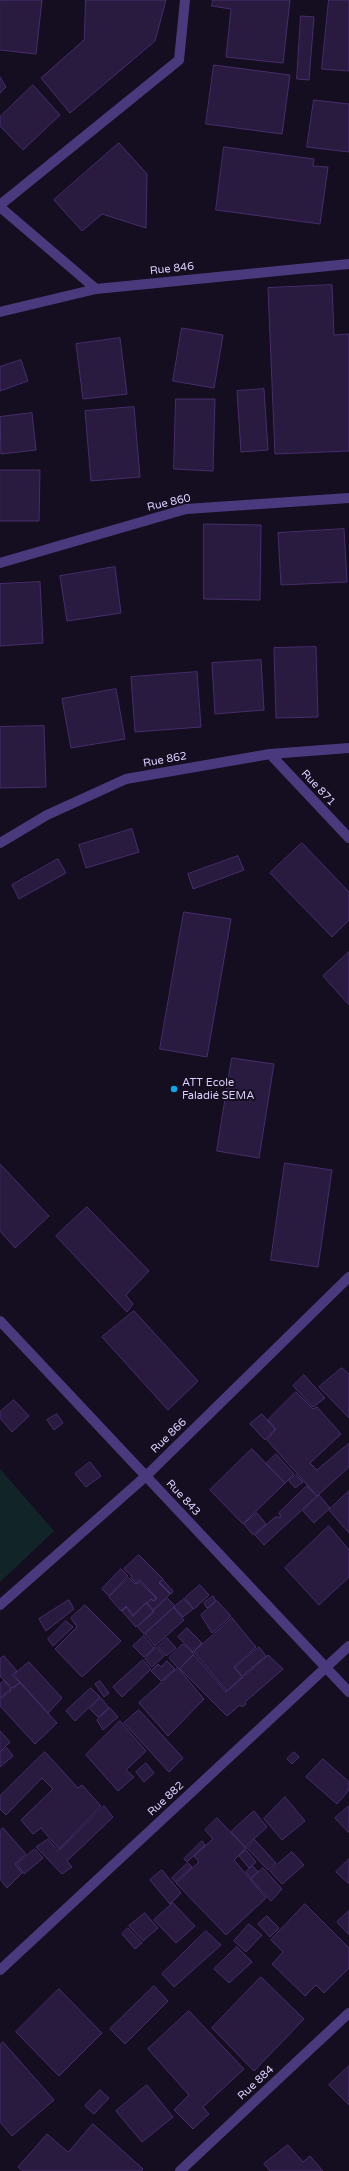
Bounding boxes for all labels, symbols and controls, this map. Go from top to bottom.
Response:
street label: Rue 846 [149,260,195,278]
street label: Rue 860 [146,492,192,514]
street label: Rue 862 [142,750,188,770]
street label: Rue 871 [298,767,338,809]
place label: ATT Ecole Faladié SEMA [182,1076,254,1102]
marker: ATT Ecole Faladié SEMA [169,1084,179,1094]
street label: Rue 866 [148,1416,190,1456]
street label: Rue 843 [163,1477,203,1519]
street label: Rue 882 [145,1779,187,1819]
street label: Rue 884 [235,2063,277,2103]

